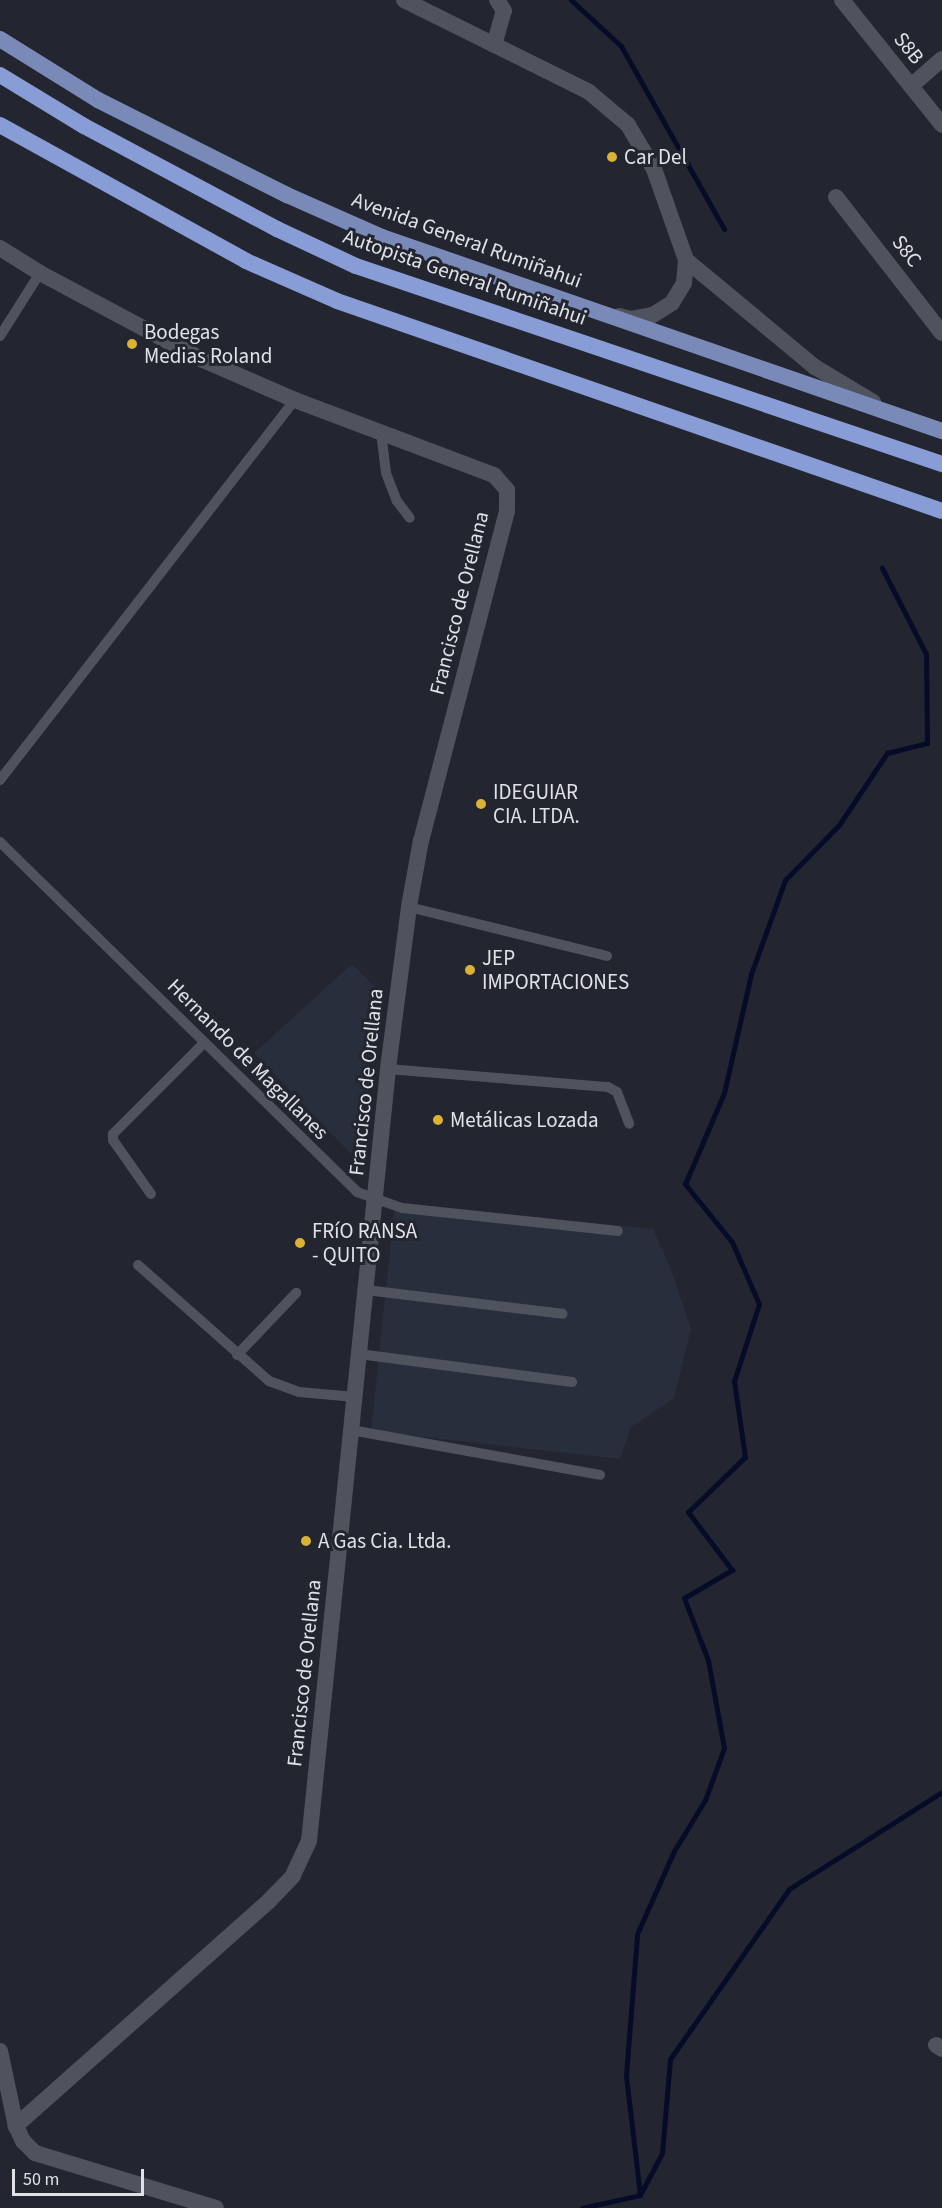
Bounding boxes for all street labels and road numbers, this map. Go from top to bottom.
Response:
street label: S8B [889,27,929,69]
street label: Avenida General Rumiñahui [349,187,585,293]
street label: Autopista General Rumiñahui [340,223,590,331]
street label: S8C [887,230,927,272]
street label: Francisco de Orellana [424,509,494,697]
street label: Hernando de Magallanes [162,973,334,1145]
street label: Francisco de Orellana [344,987,388,1177]
street label: Francisco de Orellana [282,1578,326,1768]

